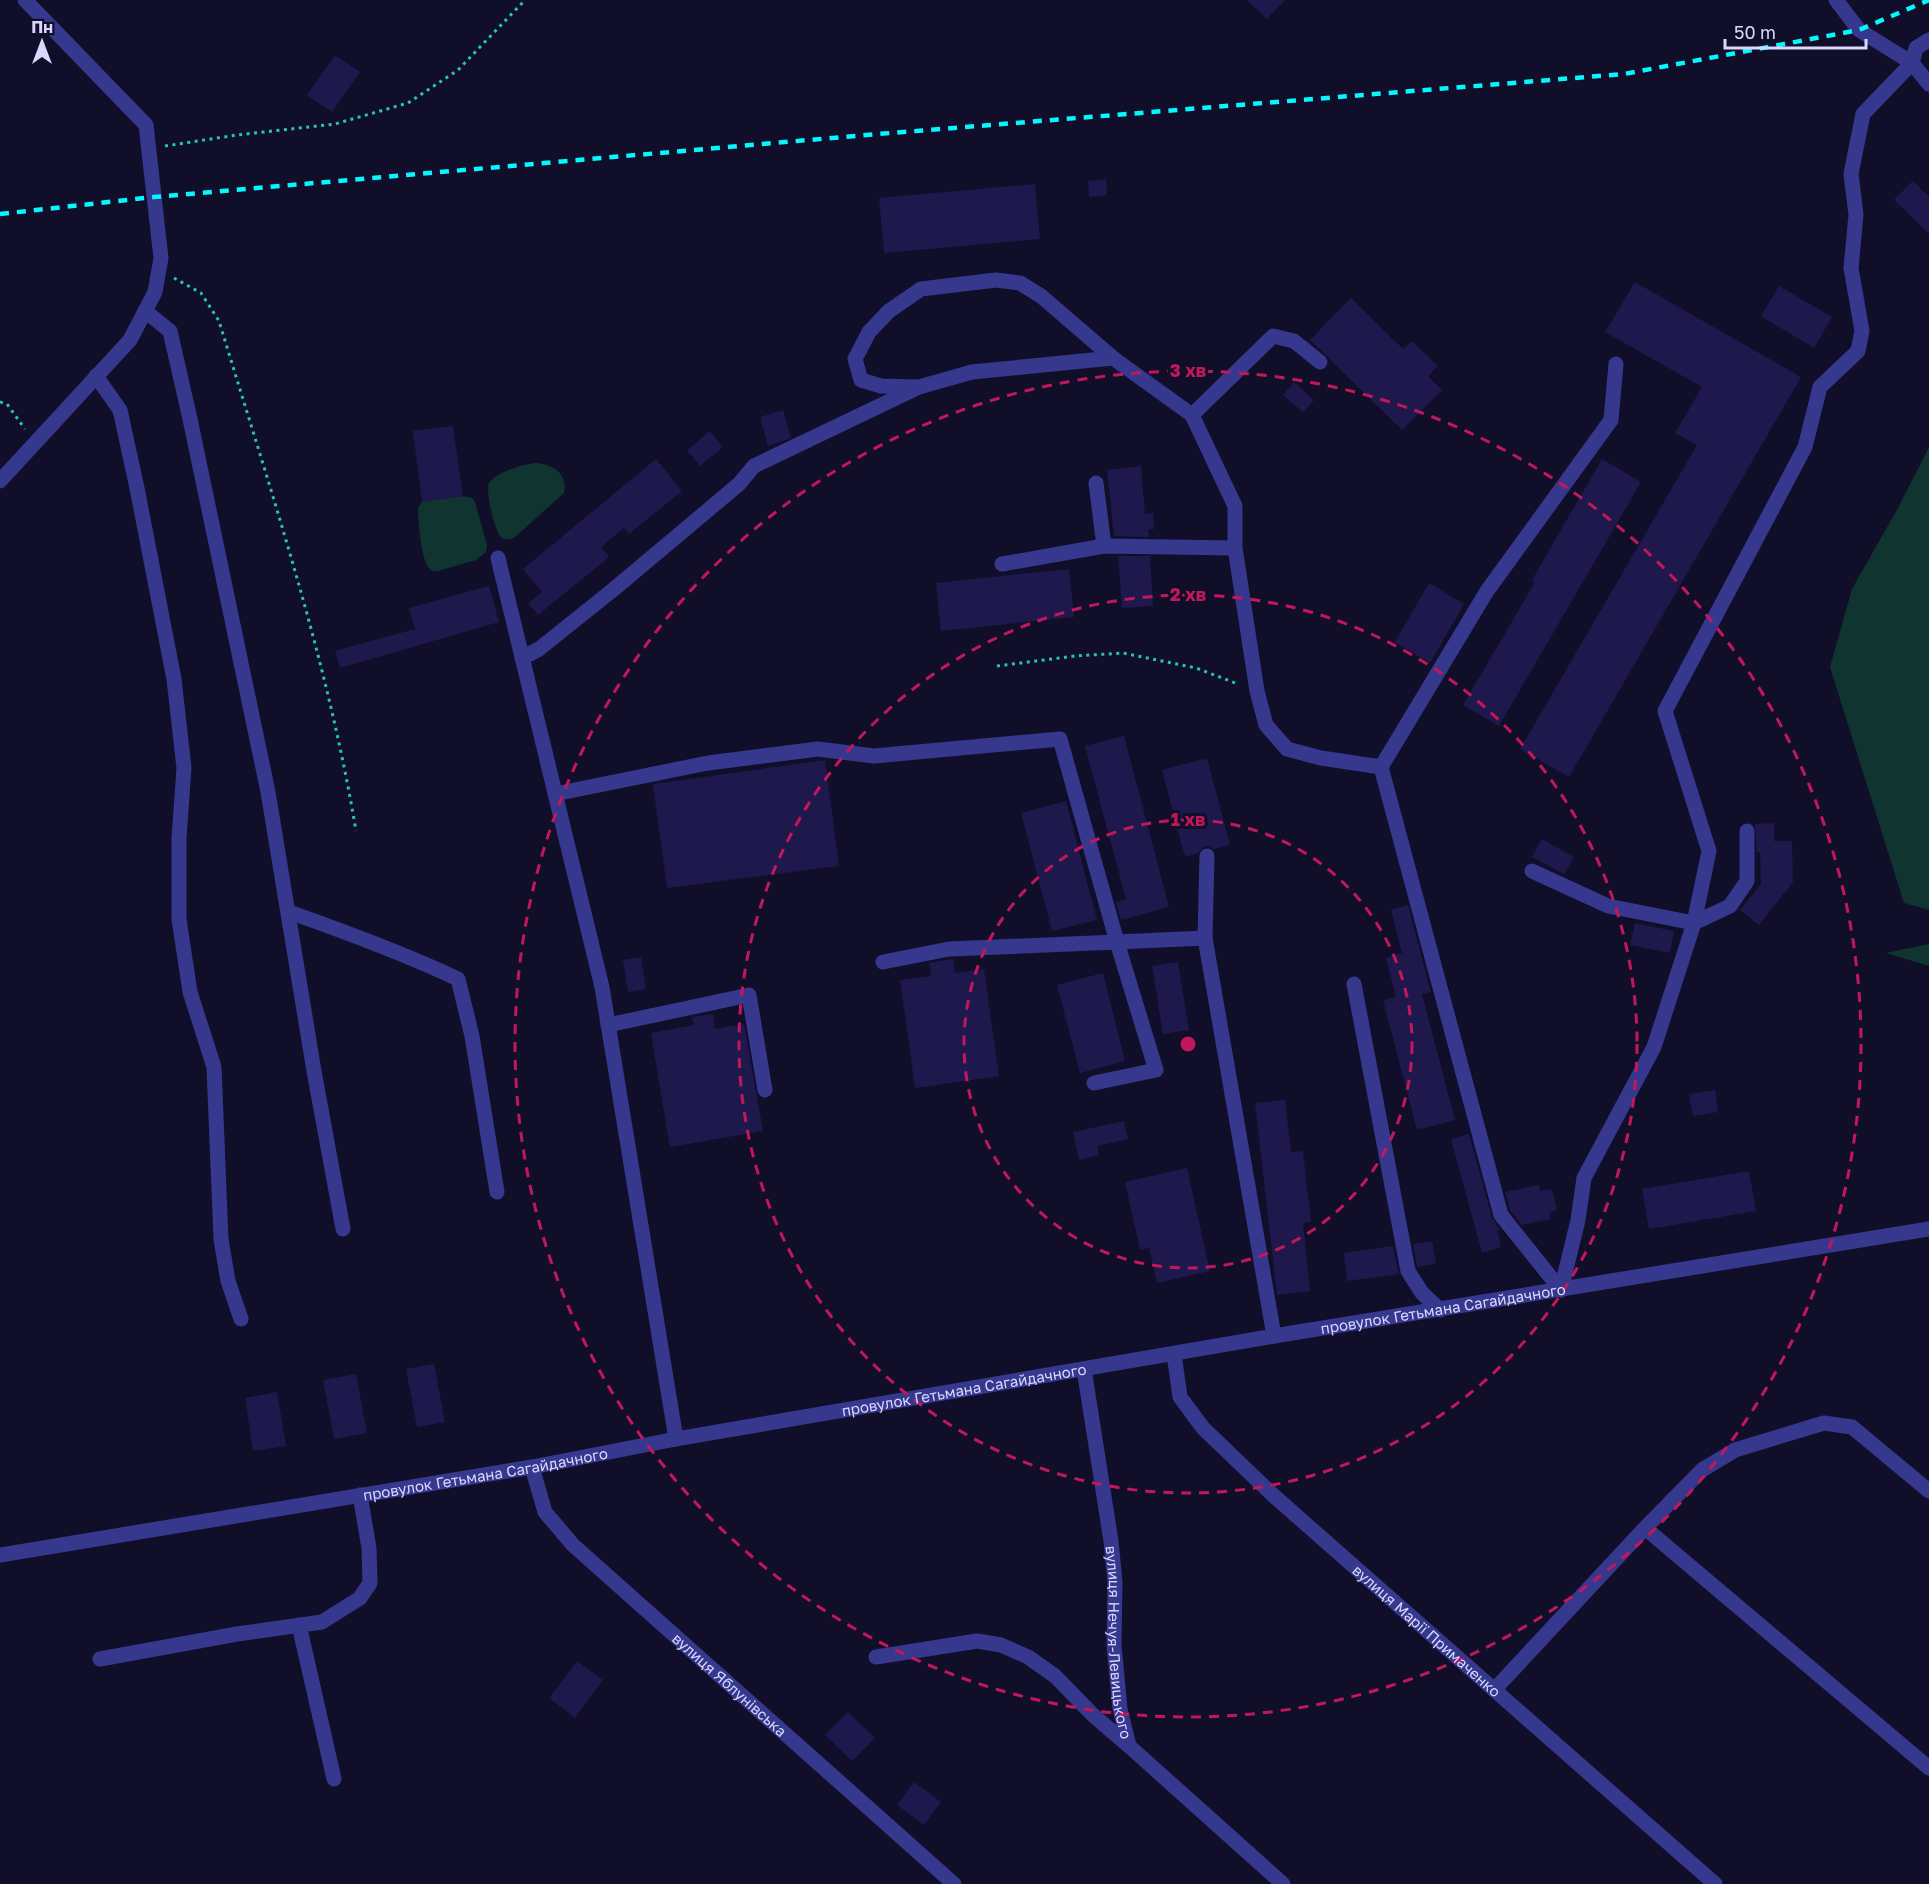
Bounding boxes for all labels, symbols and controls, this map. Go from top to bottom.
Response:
north arrow [12,12,72,72]
scale bar [1725,12,1866,50]
text: Пн [31,17,53,37]
text: 50 m [1734,21,1776,43]
text: 3 хв [1170,359,1206,381]
text: 2 хв [1170,583,1206,605]
text: 1 хв [1171,808,1205,830]
centre of rings [1178,1034,1198,1054]
street label: провулок Гетьмана Сагайдачного [1319,1280,1567,1337]
street label: провулок Гетьмана Сагайдачного [840,1360,1088,1419]
street label: провулок Гетьмана Сагайдачного [362,1444,609,1504]
street label: вулиця Нечуя-Левицького [1103,1545,1136,1741]
street label: вулиця Марії Примаченко [1349,1561,1505,1700]
street label: вулиця Яблунівська [669,1629,791,1740]

